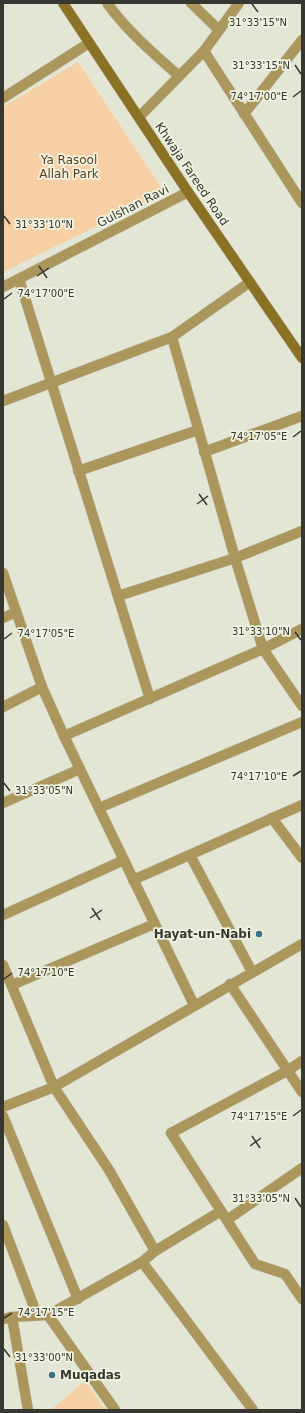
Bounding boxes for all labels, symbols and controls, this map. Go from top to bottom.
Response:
text: 31°33'15"N [229,17,287,28]
text: 31°33'15"N [232,60,290,71]
text: 74°17'00"E [231,91,287,102]
street label: Khwaja Fareed Road [152,120,232,228]
park label: Ya Rasool Allah Park [39,153,99,181]
street label: Gulshan Ravi [95,182,171,230]
text: 31°33'10"N [15,219,73,230]
text: 74°17'00"E [18,288,74,299]
text: 74°17'05"E [231,431,287,442]
text: 31°33'10"N [232,626,290,637]
text: 74°17'05"E [18,628,74,639]
text: 74°17'10"E [231,771,287,782]
text: 31°33'05"N [15,785,73,796]
place label: Hayat-un-Nabi [154,927,251,941]
marker: Hayat-un-Nabi [254,929,264,939]
text: 74°17'10"E [18,967,74,978]
text: 74°17'15"E [231,1111,287,1122]
text: 31°33'05"N [232,1193,290,1204]
text: 74°17'15"E [18,1307,74,1318]
text: 31°33'00"N [15,1352,73,1363]
place label: Muqadas [60,1368,121,1382]
marker: Muqadas [47,1370,57,1380]

